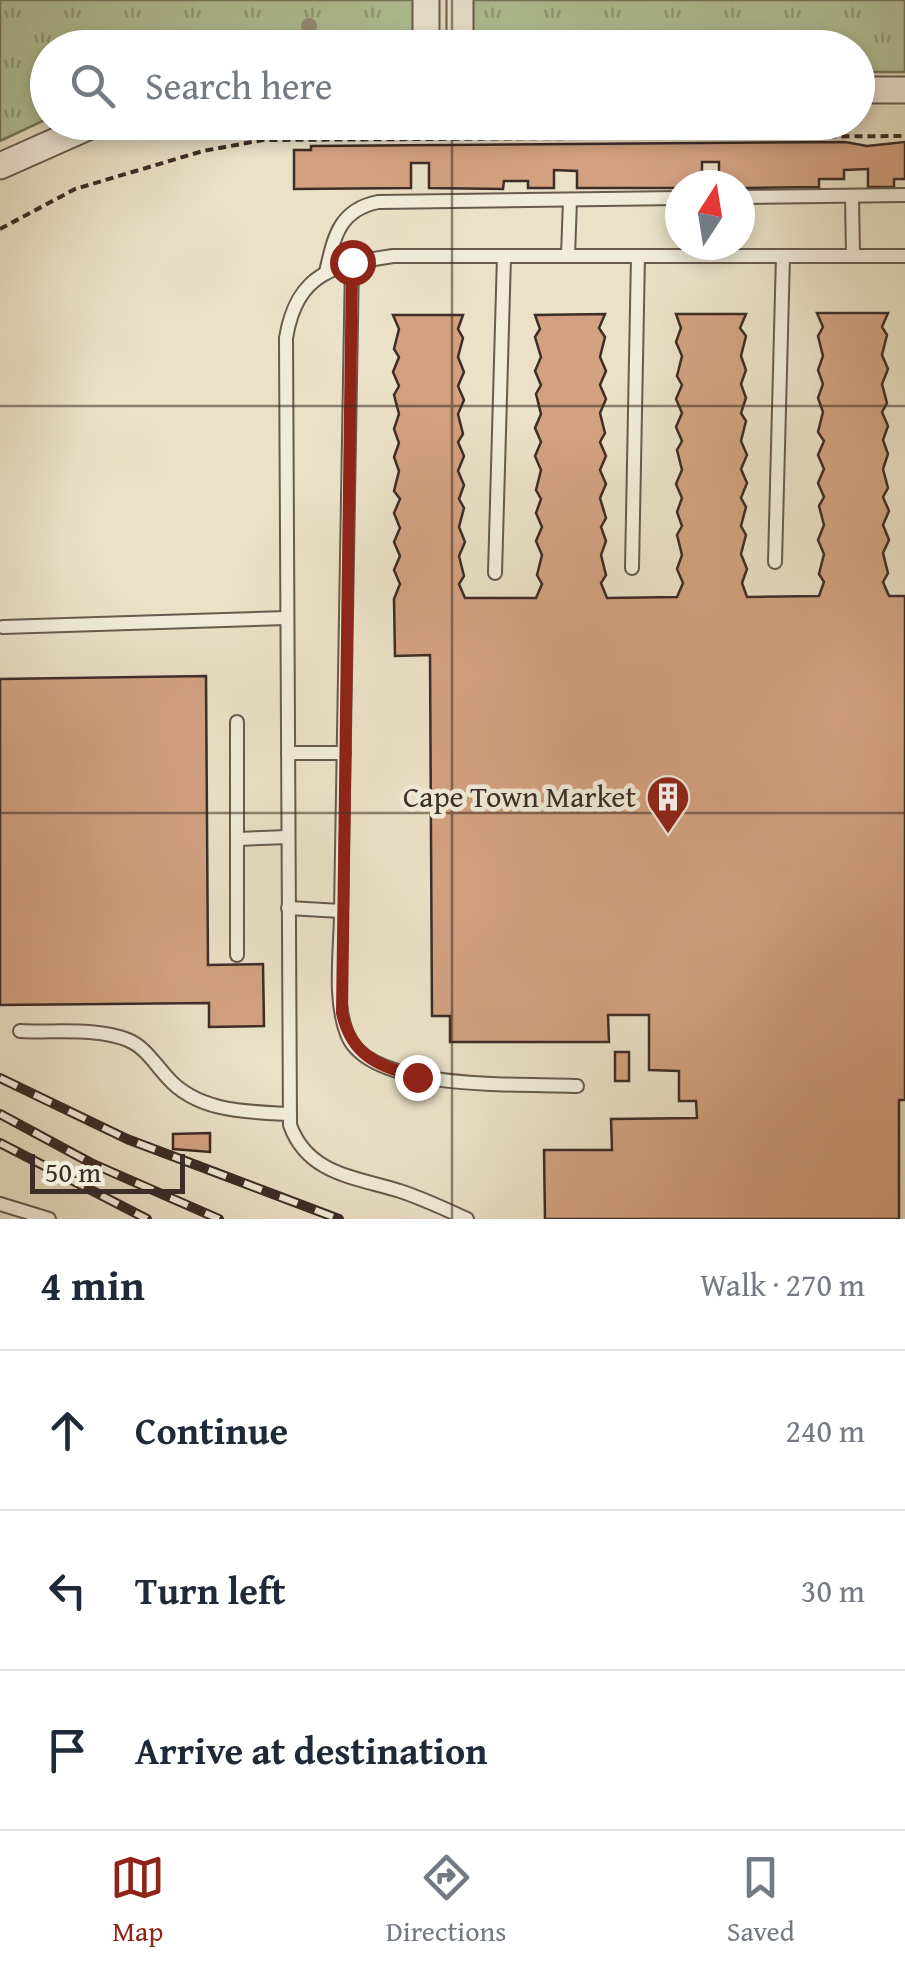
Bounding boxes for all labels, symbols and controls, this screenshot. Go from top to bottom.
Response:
search box [30,30,875,140]
text: Search here [145,57,333,113]
icon: search [65,58,120,113]
north arrow [665,170,755,260]
route start [330,240,376,286]
place label: Cape Town Market [403,774,636,818]
building icon: Cape Town Market [645,774,691,835]
route end [395,1055,441,1101]
scale bar [30,1149,185,1194]
text: 50 m [45,1151,101,1192]
text: 4 min [40,1254,145,1315]
text: Walk · 270 m [700,1261,865,1308]
text: Continue [135,1402,288,1458]
icon: ahead [40,1403,95,1458]
text: 240 m [786,1407,865,1454]
text: Turn left [135,1562,286,1618]
icon: left [40,1563,95,1618]
text: 30 m [801,1567,865,1614]
text: Arrive at destination [135,1722,488,1778]
icon: arrive [40,1723,95,1778]
tab: Map [110,1850,165,1951]
tab: Directions [386,1850,506,1951]
tab: Saved [727,1850,795,1951]

